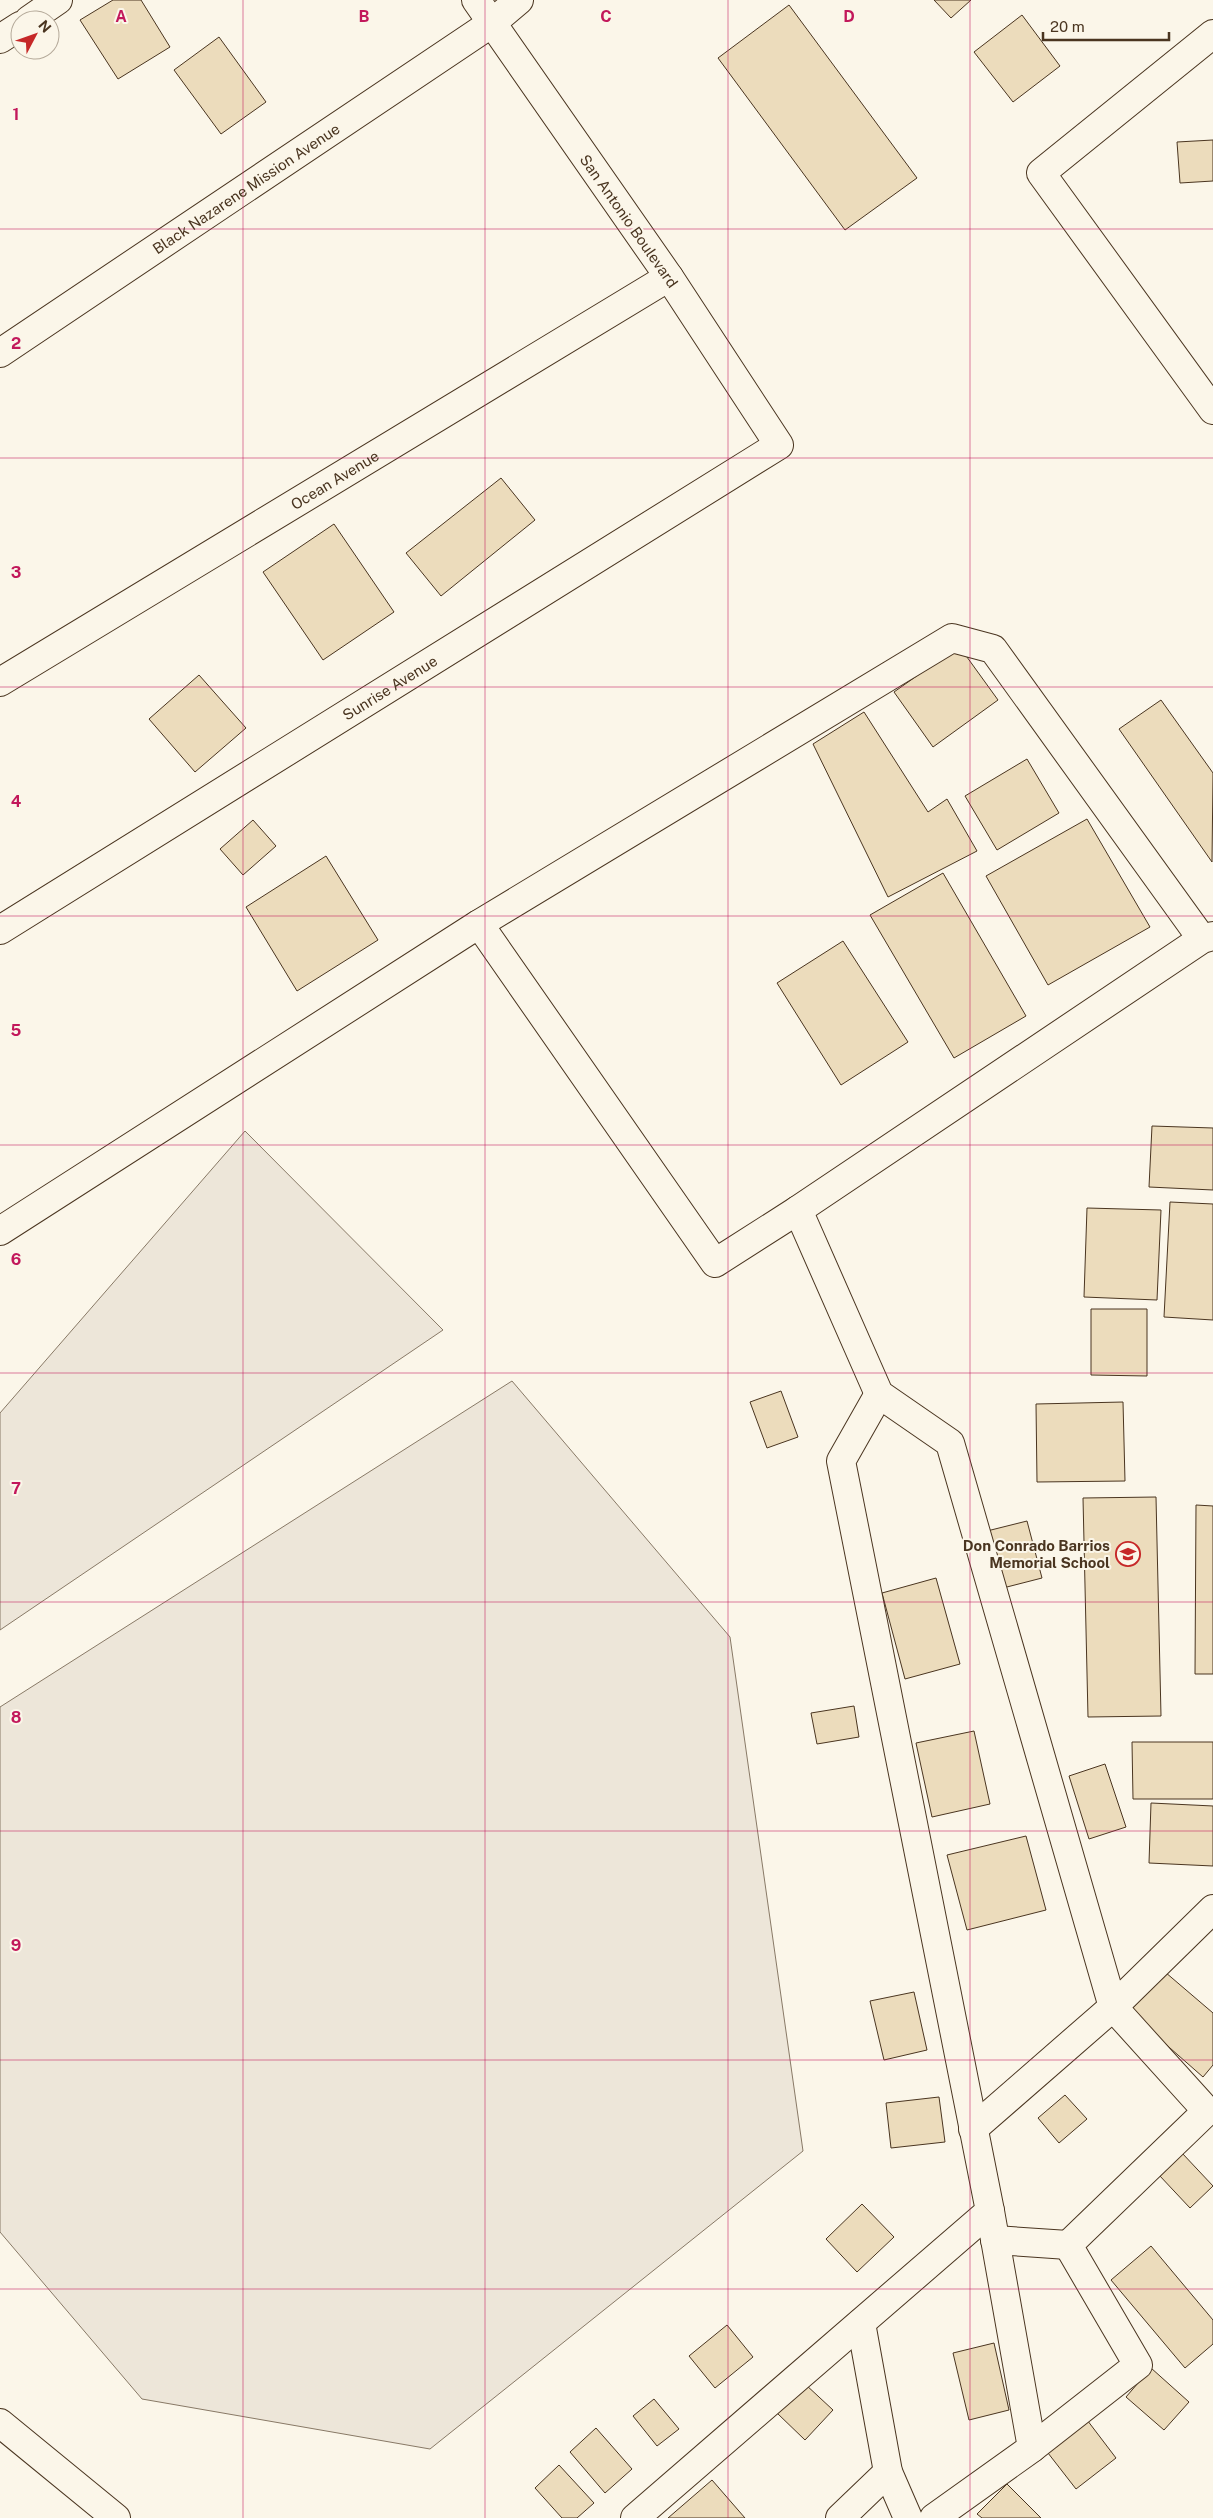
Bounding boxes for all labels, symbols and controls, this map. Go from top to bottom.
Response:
text: A [115,7,127,26]
text: B [359,7,370,26]
text: C [600,7,612,26]
text: D [843,7,855,26]
north arrow [10,10,60,60]
scale bar [1043,10,1169,42]
text: N [35,17,54,36]
text: 20 m [1050,18,1085,35]
text: 1 [13,105,19,124]
street label: Black Nazarene Mission Avenue [149,119,342,257]
street label: San Antonio Boulevard [577,151,681,291]
text: 2 [11,334,21,353]
street label: Ocean Avenue [287,446,381,513]
text: 3 [11,563,21,582]
street label: Sunrise Avenue [339,652,440,723]
text: 4 [11,792,22,811]
text: 5 [11,1021,22,1040]
text: 6 [11,1250,21,1269]
text: 7 [11,1479,21,1498]
place label: Don Conrado Barrios Memorial School [963,1537,1110,1571]
school or university icon: Don Conrado Barrios Memorial School [1115,1541,1141,1567]
text: 8 [11,1708,22,1727]
text: 9 [11,1936,21,1955]

